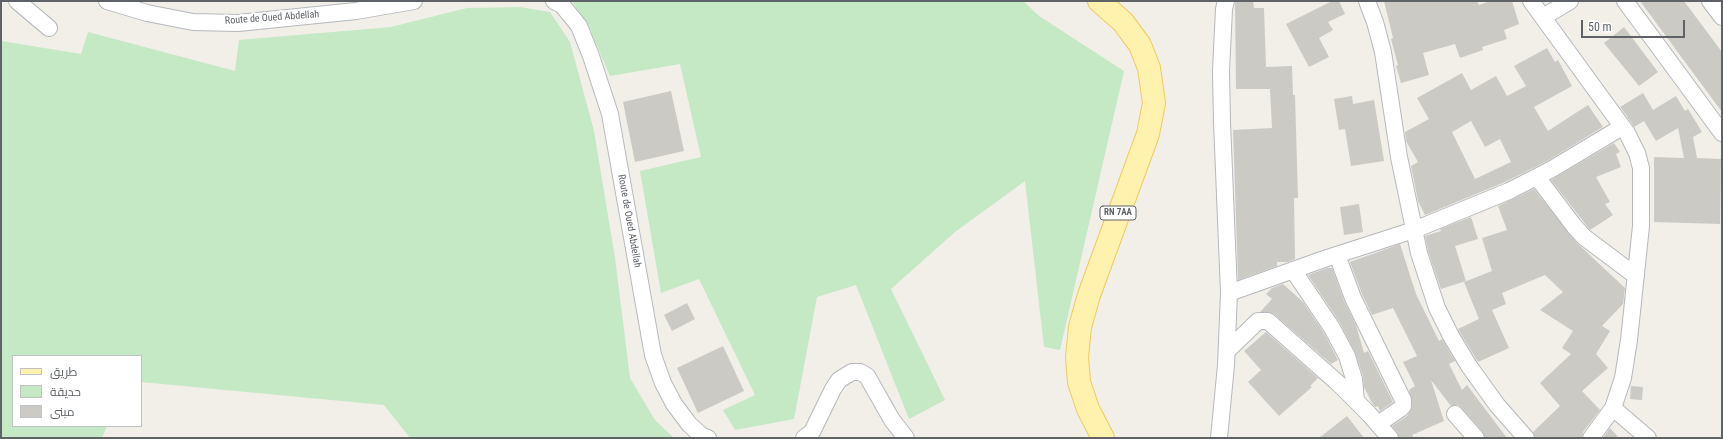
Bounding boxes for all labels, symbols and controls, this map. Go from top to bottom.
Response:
street label: Route de Oued Abdellah [225,9,319,27]
scale bar [1583,12,1687,38]
text: 50 m [1588,20,1612,34]
street label: Route de Oued Abdellah [615,173,643,269]
road number: RN 7AA [1100,206,1136,220]
legend [12,355,142,427]
text: طريق [50,365,77,379]
text: حديقة [50,385,81,399]
text: مبنى [50,405,75,419]

